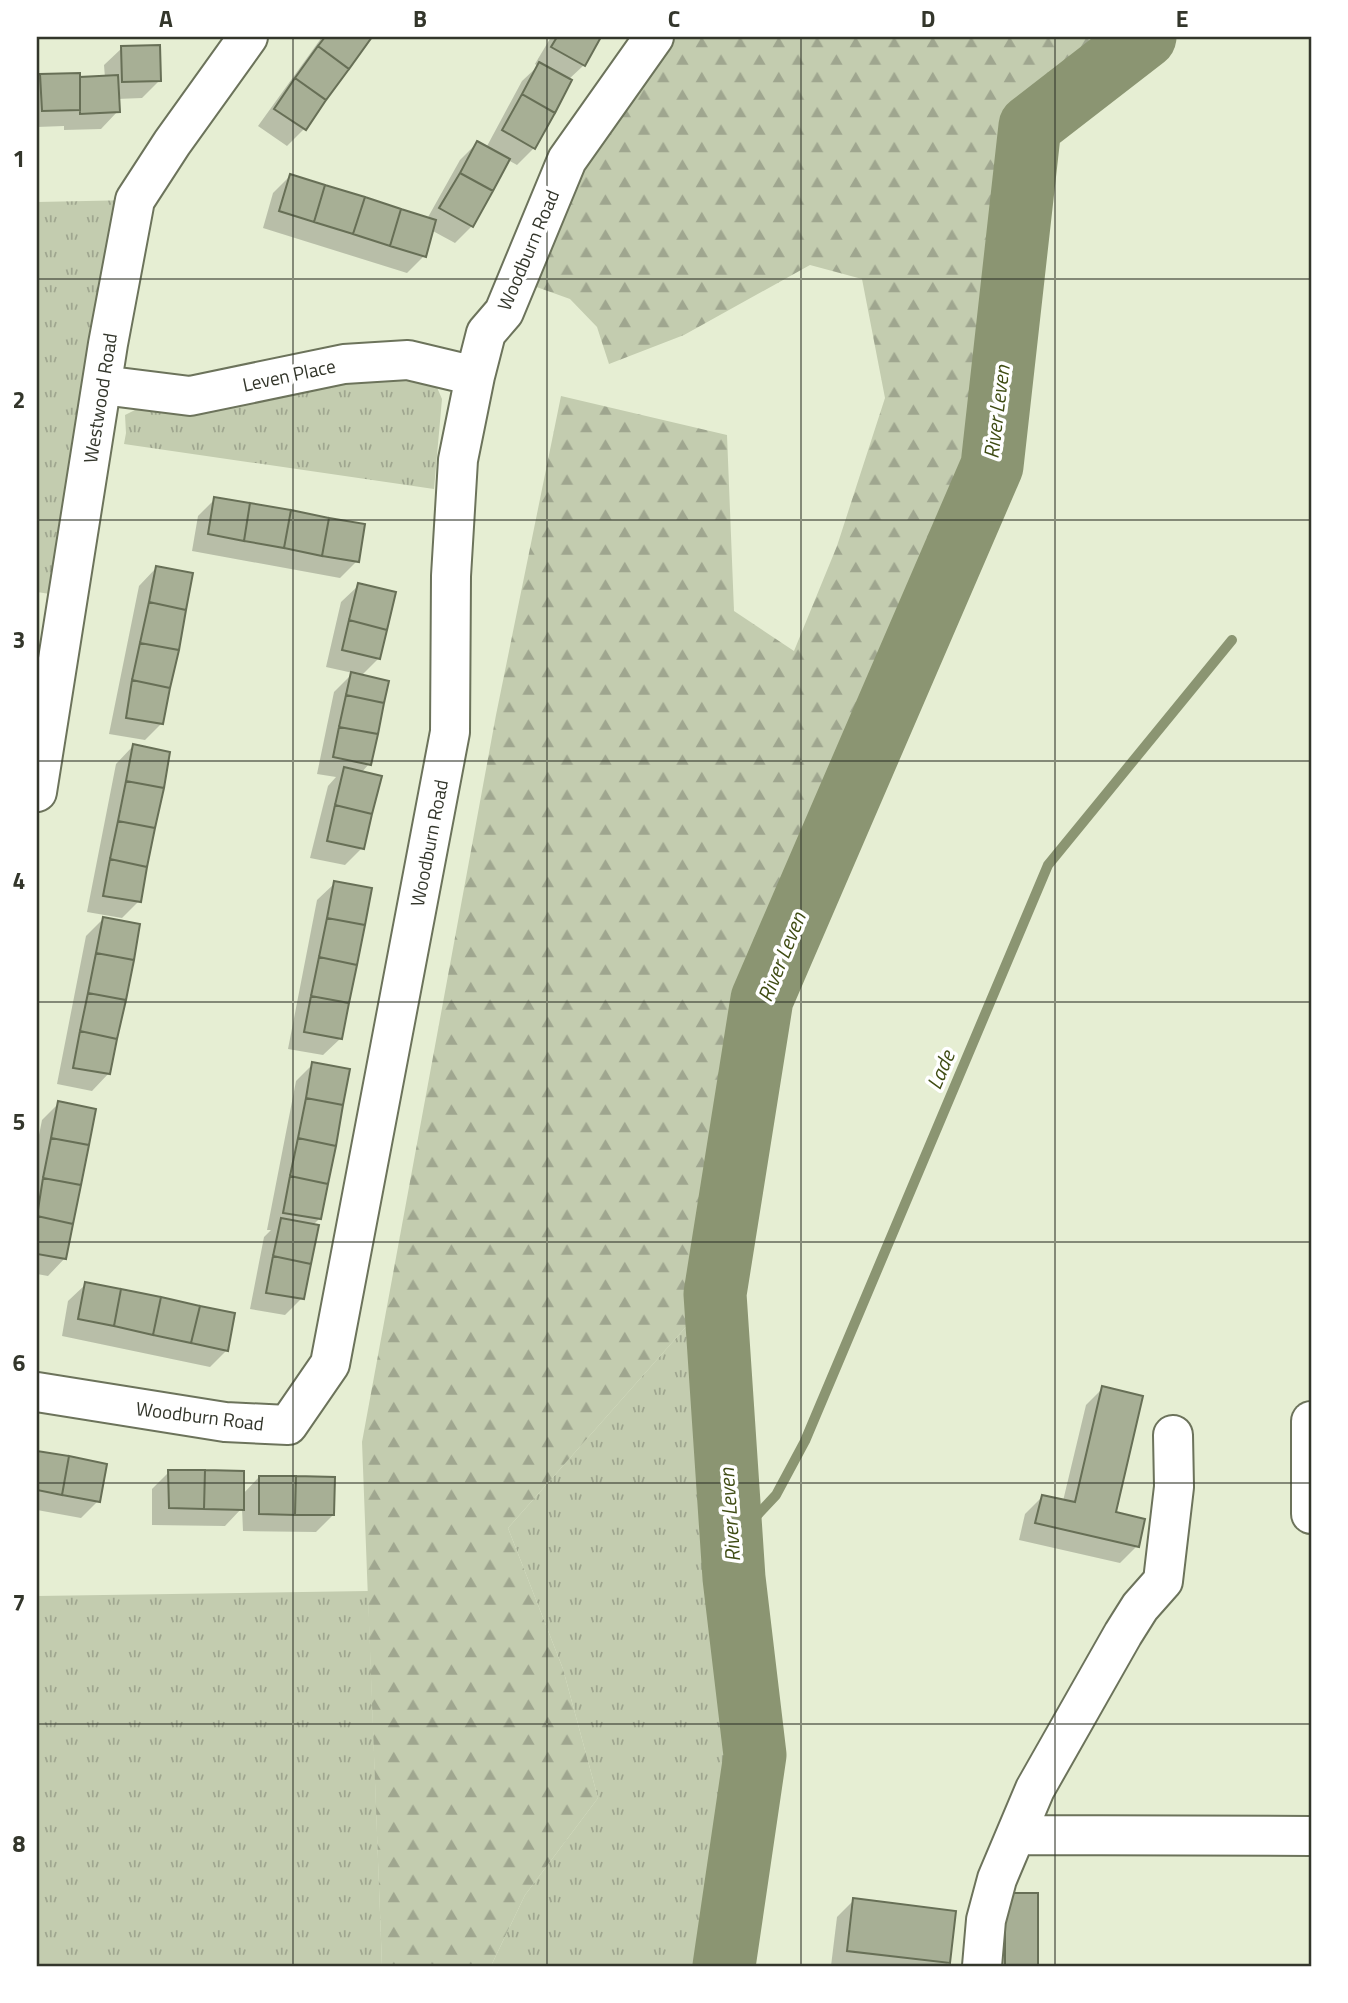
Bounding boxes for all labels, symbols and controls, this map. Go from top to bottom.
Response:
text: A [159,1,173,36]
text: B [413,1,427,36]
text: C [668,1,680,36]
text: D [921,1,935,36]
text: E [1176,1,1188,36]
text: 1 [13,141,25,176]
street label: Woodburn Road [489,185,566,315]
street label: Westwood Road [75,331,124,465]
street label: Leven Place [240,351,338,399]
water label: River Leven [974,363,1018,461]
text: 2 [13,382,25,417]
text: 3 [13,622,25,657]
street label: Woodburn Road [402,777,455,909]
text: 4 [13,863,25,898]
water label: River Leven [749,906,814,1006]
water label: Lade [918,1044,963,1094]
text: 5 [13,1104,25,1139]
text: 6 [13,1345,26,1380]
street label: Woodburn Road [134,1393,266,1438]
water label: River Leven [710,1466,748,1563]
text: 7 [13,1585,25,1620]
text: 8 [13,1826,26,1861]

